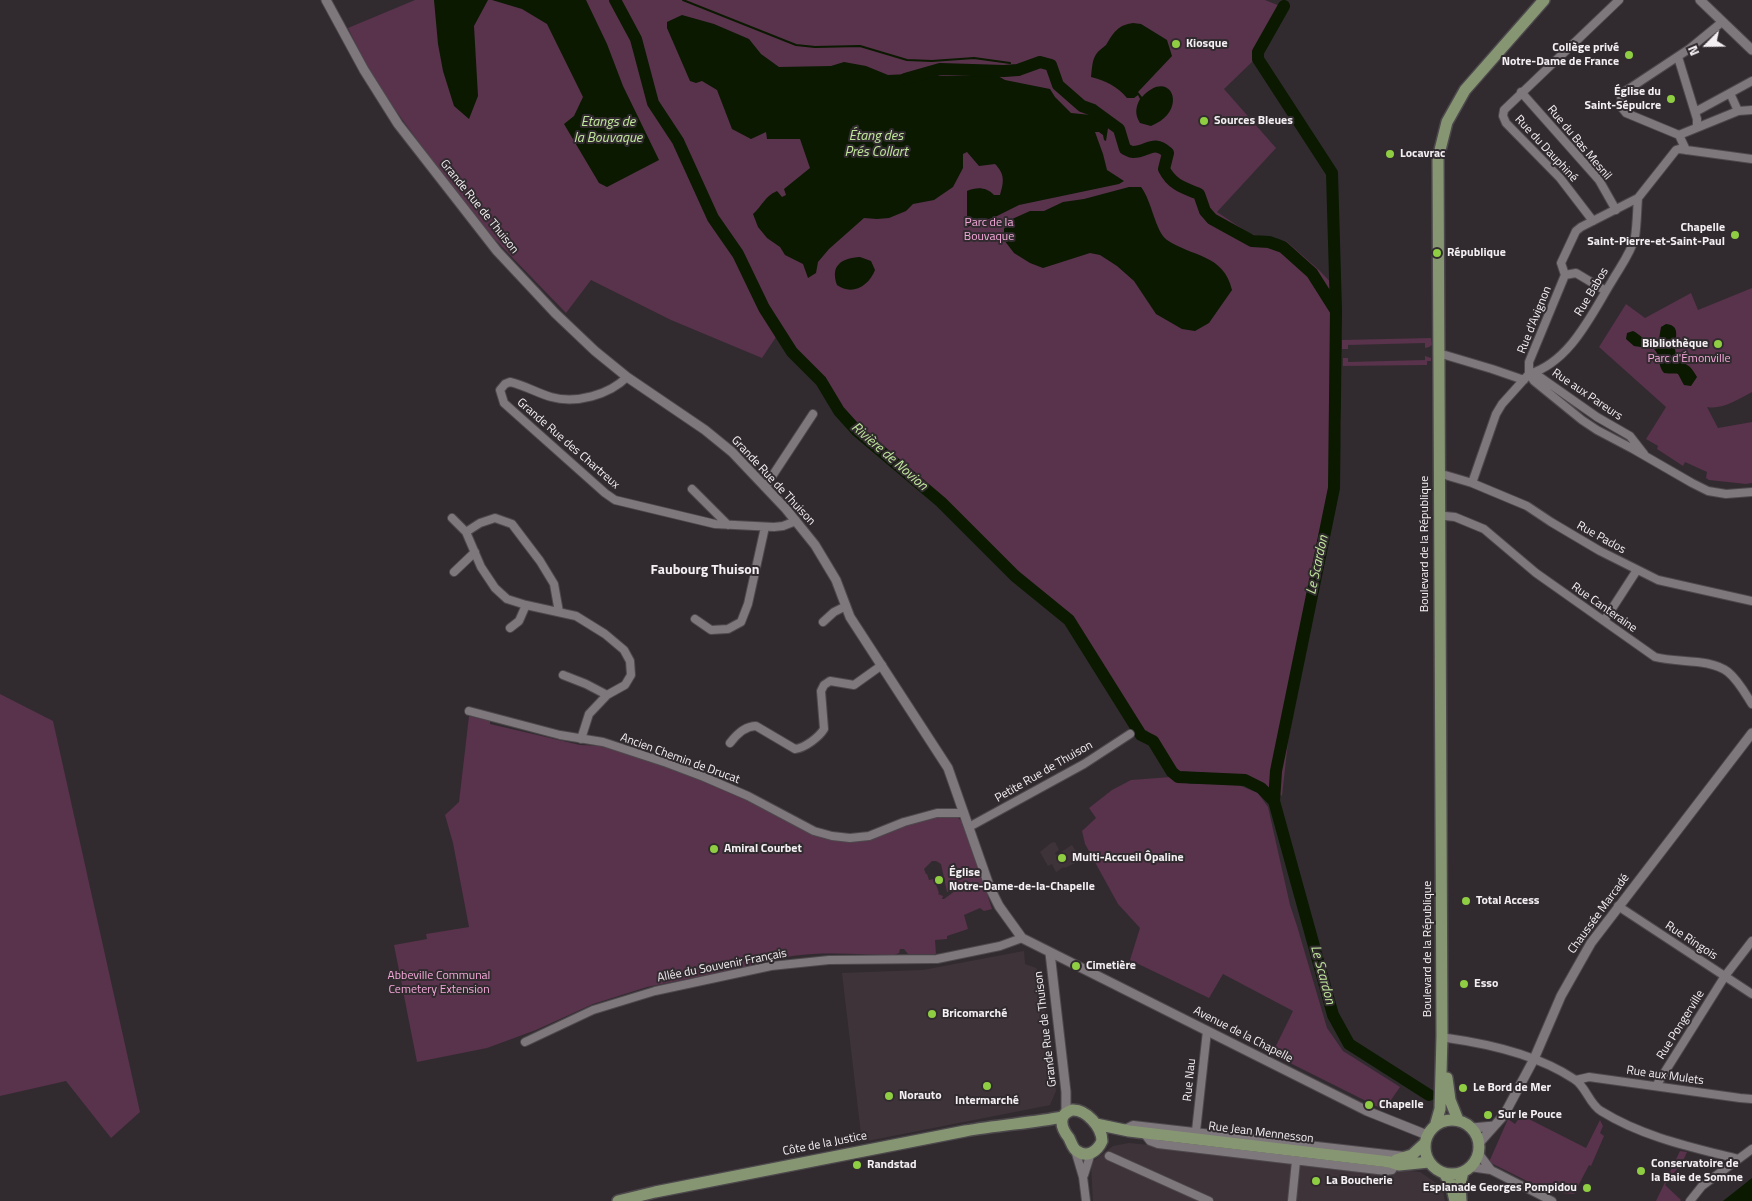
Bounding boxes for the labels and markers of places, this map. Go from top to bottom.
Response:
place label: Kiosque [1186,37,1228,51]
marker: Kiosque [1170,38,1182,50]
place label: Collège privé Notre-Dame de France [1502,41,1619,69]
marker: Collège privé Notre-Dame de France [1623,49,1635,61]
place label: Église du Saint-Sépulcre [1585,85,1661,113]
marker: Église du Saint-Sépulcre [1665,93,1677,105]
place label: Sources Bleues [1214,114,1293,128]
marker: Sources Bleues [1198,115,1210,127]
place label: Locavrac [1400,147,1445,161]
marker: Locavrac [1384,148,1396,160]
place label: Chapelle Saint-Pierre-et-Saint-Paul [1587,221,1725,249]
marker: Chapelle Saint-Pierre-et-Saint-Paul [1729,229,1741,241]
place label: République [1447,246,1506,260]
marker: République [1431,247,1443,259]
place label: Bibliothèque [1642,337,1708,351]
marker: Bibliothèque [1712,338,1724,350]
place label: Amiral Courbet [724,842,802,856]
marker: Amiral Courbet [708,843,720,855]
place label: Multi-Accueil Ôpaline [1072,851,1184,865]
marker: Multi-Accueil Ôpaline [1056,852,1068,864]
place label: Église Notre-Dame-de-la-Chapelle [949,866,1095,894]
marker: Église Notre-Dame-de-la-Chapelle [933,874,945,886]
place label: Total Access [1476,894,1539,908]
marker: Total Access [1460,895,1472,907]
place label: Cimetière [1086,959,1136,973]
marker: Cimetière [1070,960,1082,972]
place label: Esso [1474,977,1498,991]
marker: Esso [1458,978,1470,990]
place label: Bricomarché [942,1007,1007,1021]
marker: Bricomarché [926,1008,938,1020]
marker: Intermarché [981,1080,993,1092]
place label: Le Bord de Mer [1473,1081,1551,1095]
marker: Le Bord de Mer [1457,1082,1469,1094]
place label: Norauto [899,1089,942,1103]
marker: Norauto [883,1090,895,1102]
place label: Intermarché [955,1094,1019,1108]
place label: Chapelle [1379,1098,1424,1112]
marker: Chapelle [1363,1099,1375,1111]
place label: Sur le Pouce [1498,1108,1562,1122]
marker: Sur le Pouce [1482,1109,1494,1121]
place label: Conservatoire de la Baie de Somme [1651,1157,1743,1185]
place label: Randstad [867,1158,916,1172]
marker: Randstad [851,1159,863,1171]
marker: Conservatoire de la Baie de Somme [1635,1165,1647,1177]
place label: La Boucherie [1326,1174,1393,1188]
marker: La Boucherie [1310,1175,1322,1187]
place label: Esplanade Georges Pompidou [1423,1181,1577,1195]
marker: Esplanade Georges Pompidou [1581,1182,1593,1194]

